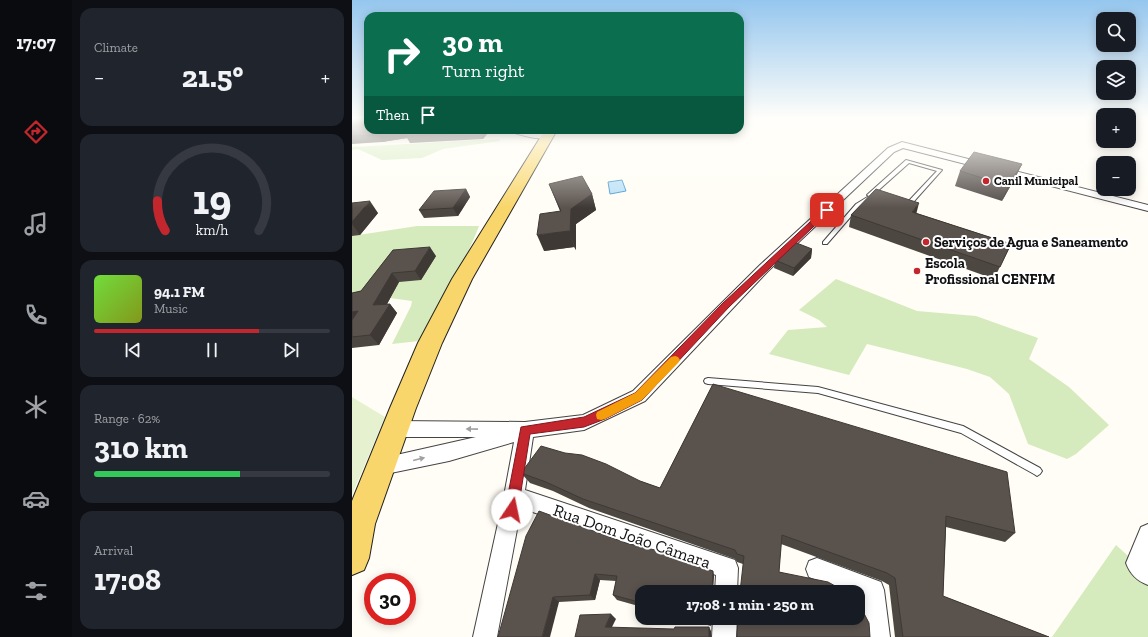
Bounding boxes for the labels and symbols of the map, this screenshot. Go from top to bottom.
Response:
place label: Canil Municipal [994,174,1079,188]
marker: Canil Municipal [981,176,991,186]
pin [810,193,844,227]
place label: Serviços de Agua e Saneamento [934,234,1129,251]
marker: Serviços de Agua e Saneamento [921,237,931,247]
place label: Escola Profissional CENFIM [925,255,1055,288]
marker: Escola Profissional CENFIM [912,266,922,276]
one-way arrow [465,426,478,432]
one-way arrow [413,456,425,462]
position arrow [491,489,533,531]
street label: Rua Dom João Câmara [551,500,713,572]
speed limit sign: 30 [364,573,416,625]

